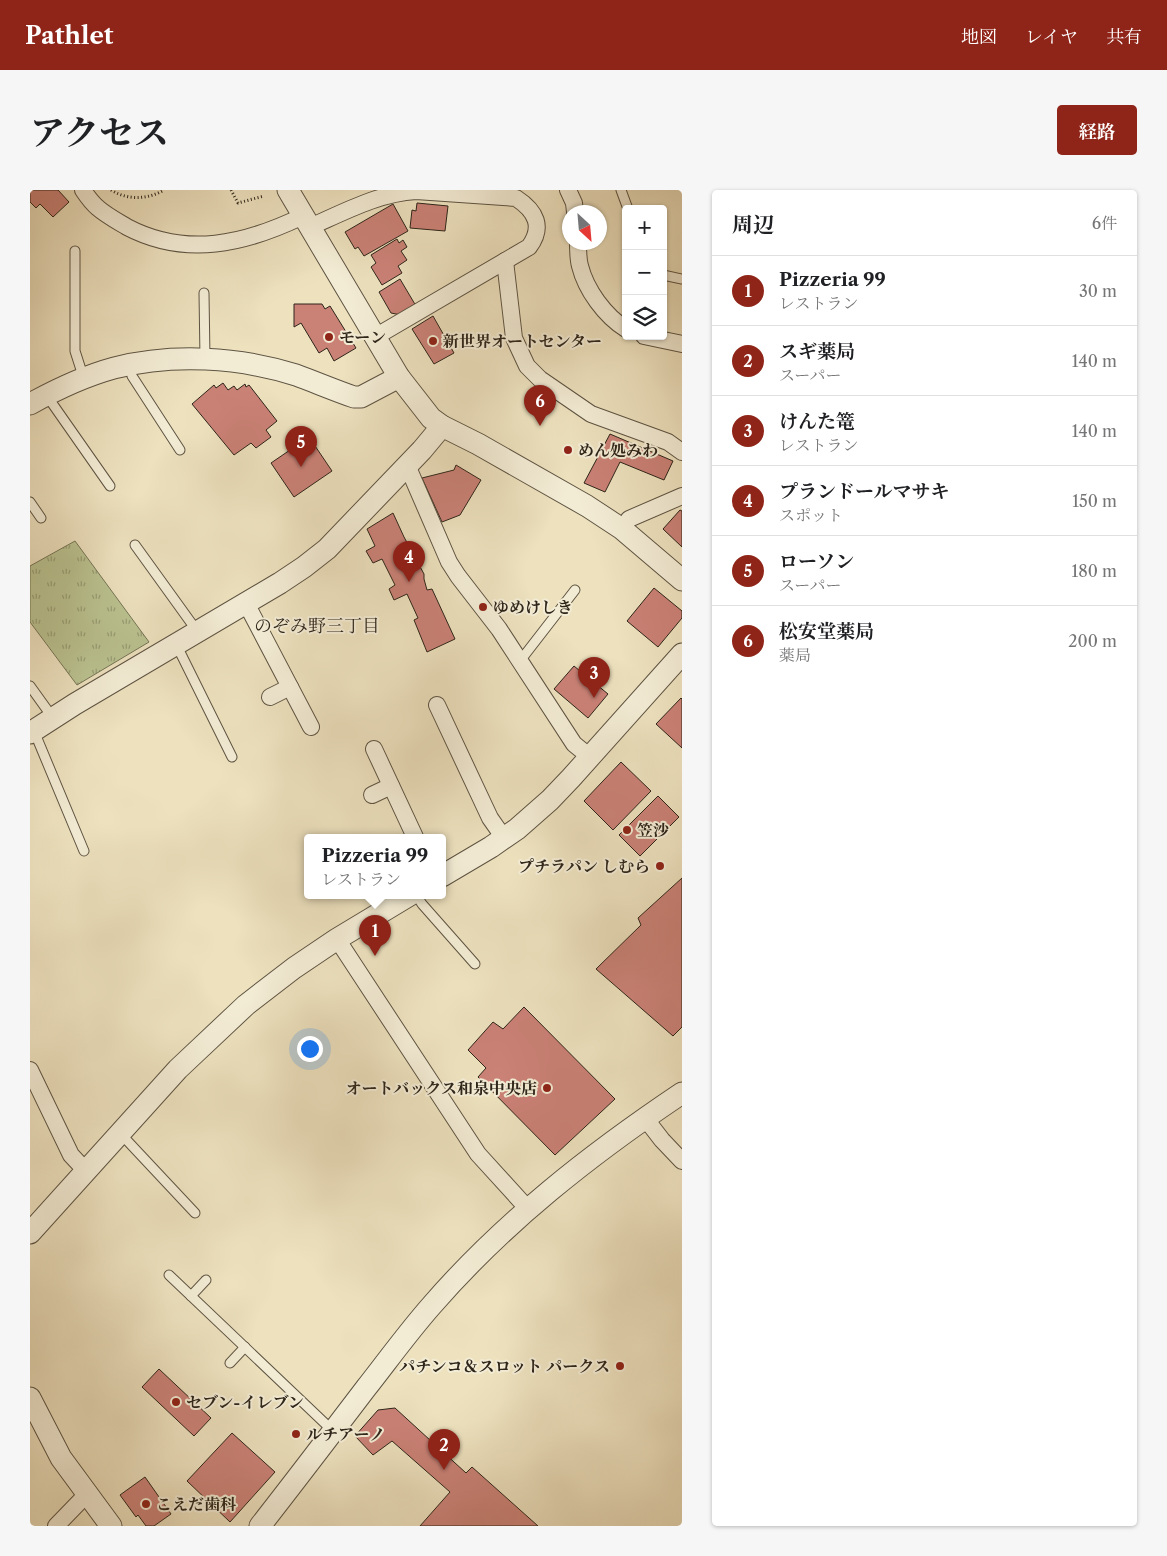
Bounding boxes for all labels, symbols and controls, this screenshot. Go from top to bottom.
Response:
text: Pathlet [25,21,113,50]
text: 地図 [961,26,997,48]
text: レイヤ [1025,26,1078,48]
text: 共有 [1106,26,1142,48]
button: 経路 [1057,105,1137,155]
text: アクセス [30,111,169,154]
north arrow [562,205,607,250]
map controls [622,205,667,340]
button: + [622,205,667,250]
text: 周辺 [732,212,774,237]
text: 6件 [1092,213,1117,233]
button: − [622,250,667,295]
text: Pizzeria 99 [779,268,886,291]
text: 1 [744,281,752,301]
text: 30 m [1079,281,1117,301]
text: レストラン [779,293,859,313]
button: layers [622,295,667,340]
place label: モーン [339,327,386,347]
marker: モーン [323,331,335,343]
place label: 新世界オートセンター [442,331,602,351]
marker: 新世界オートセンター [427,335,439,347]
text: スギ薬局 [779,340,855,363]
text: 2 [743,351,753,371]
text: 140 m [1072,351,1117,371]
text: スーパー [779,365,841,385]
pin: 6 [524,385,556,426]
text: けんた篭 [779,410,855,433]
text: 3 [743,421,753,441]
text: 140 m [1072,421,1117,441]
pin: 5 [285,426,317,467]
text: レストラン [779,435,859,455]
place label: めん処みわ [578,440,658,460]
marker: めん処みわ [562,444,574,456]
text: プランドールマサキ [779,480,950,503]
text: 4 [743,491,753,511]
text: 150 m [1072,491,1117,511]
text: スポット [779,505,843,525]
pin: 4 [393,541,425,582]
text: ローソン [779,550,854,573]
text: 5 [744,561,752,581]
text: 180 m [1071,561,1117,581]
text: スーパー [779,575,841,595]
place label: ゆめけしき [493,597,573,617]
marker: ゆめけしき [477,601,489,613]
district label: のぞみ野三丁目 [254,615,380,637]
text: 松安堂薬局 [779,620,874,643]
text: 6 [743,631,753,651]
text: 200 m [1068,631,1117,651]
text: 薬局 [779,645,811,665]
pin: 3 [578,657,610,698]
place label: 笠沙 [637,820,669,840]
marker: 笠沙 [621,824,633,836]
popup [304,834,446,899]
text: Pizzeria 99 [322,844,428,867]
place label: プチラパン しむら [518,856,650,876]
marker: プチラパン しむら [654,860,666,872]
text: レストラン [322,869,401,889]
pin: 1 [359,915,391,956]
your location [297,1036,323,1062]
place label: オートバックス和泉中央店 [345,1078,537,1098]
marker: オートバックス和泉中央店 [541,1082,553,1094]
place label: パチンコ＆スロット パークス [399,1356,610,1376]
marker: パチンコ＆スロット パークス [614,1360,626,1372]
place label: セブン-イレブン [186,1392,304,1412]
marker: セブン-イレブン [170,1396,182,1408]
place label: ルチアーノ [306,1424,385,1444]
marker: ルチアーノ [290,1428,302,1440]
pin: 2 [428,1429,460,1470]
place label: こえだ歯科 [156,1494,237,1514]
marker: こえだ歯科 [140,1498,152,1510]

